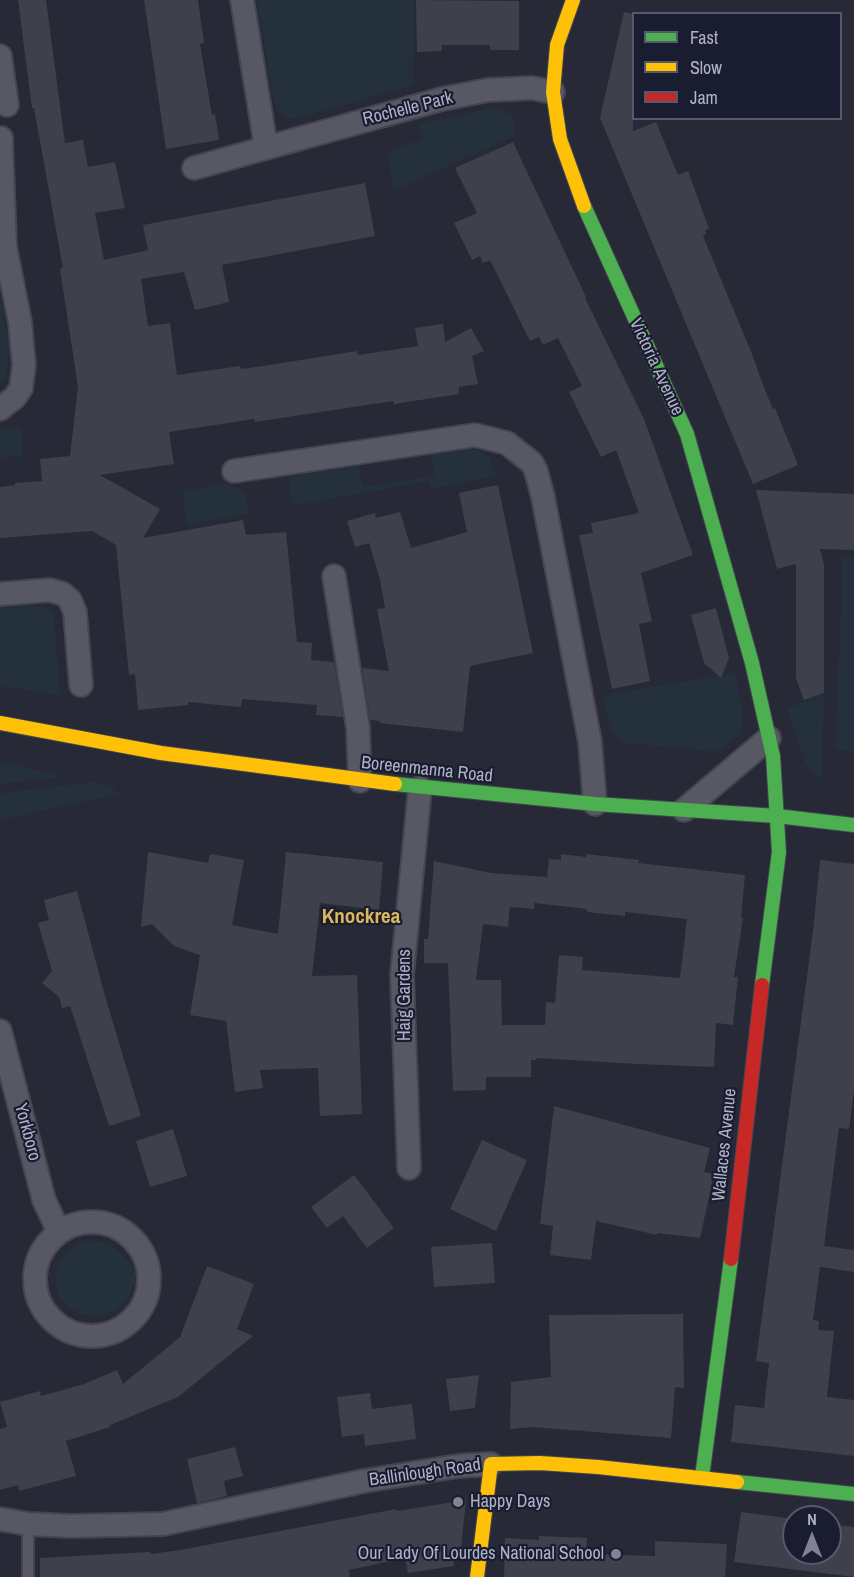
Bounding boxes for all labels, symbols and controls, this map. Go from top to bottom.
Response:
legend [632,12,842,120]
text: Fast [690,25,718,50]
text: Slow [690,55,722,80]
text: Jam [690,85,718,110]
street label: Rochelle Park [361,87,455,131]
street label: Victoria Avenue [624,315,688,419]
street label: Boreenmanna Road [360,752,494,788]
district label: Knockrea [322,904,400,930]
street label: Haig Gardens [394,949,416,1041]
street label: Wallaces Avenue [708,1088,742,1202]
street label: Yorkboro [9,1101,45,1163]
street label: Ballinlough Road [368,1454,482,1492]
place label: Happy Days [470,1491,550,1513]
marker: Happy Days [451,1495,465,1509]
north arrow [782,1505,842,1565]
text: N [807,1508,817,1530]
place label: Our Lady Of Lourdes National School [358,1543,604,1565]
marker: Our Lady Of Lourdes National School [609,1547,623,1561]

